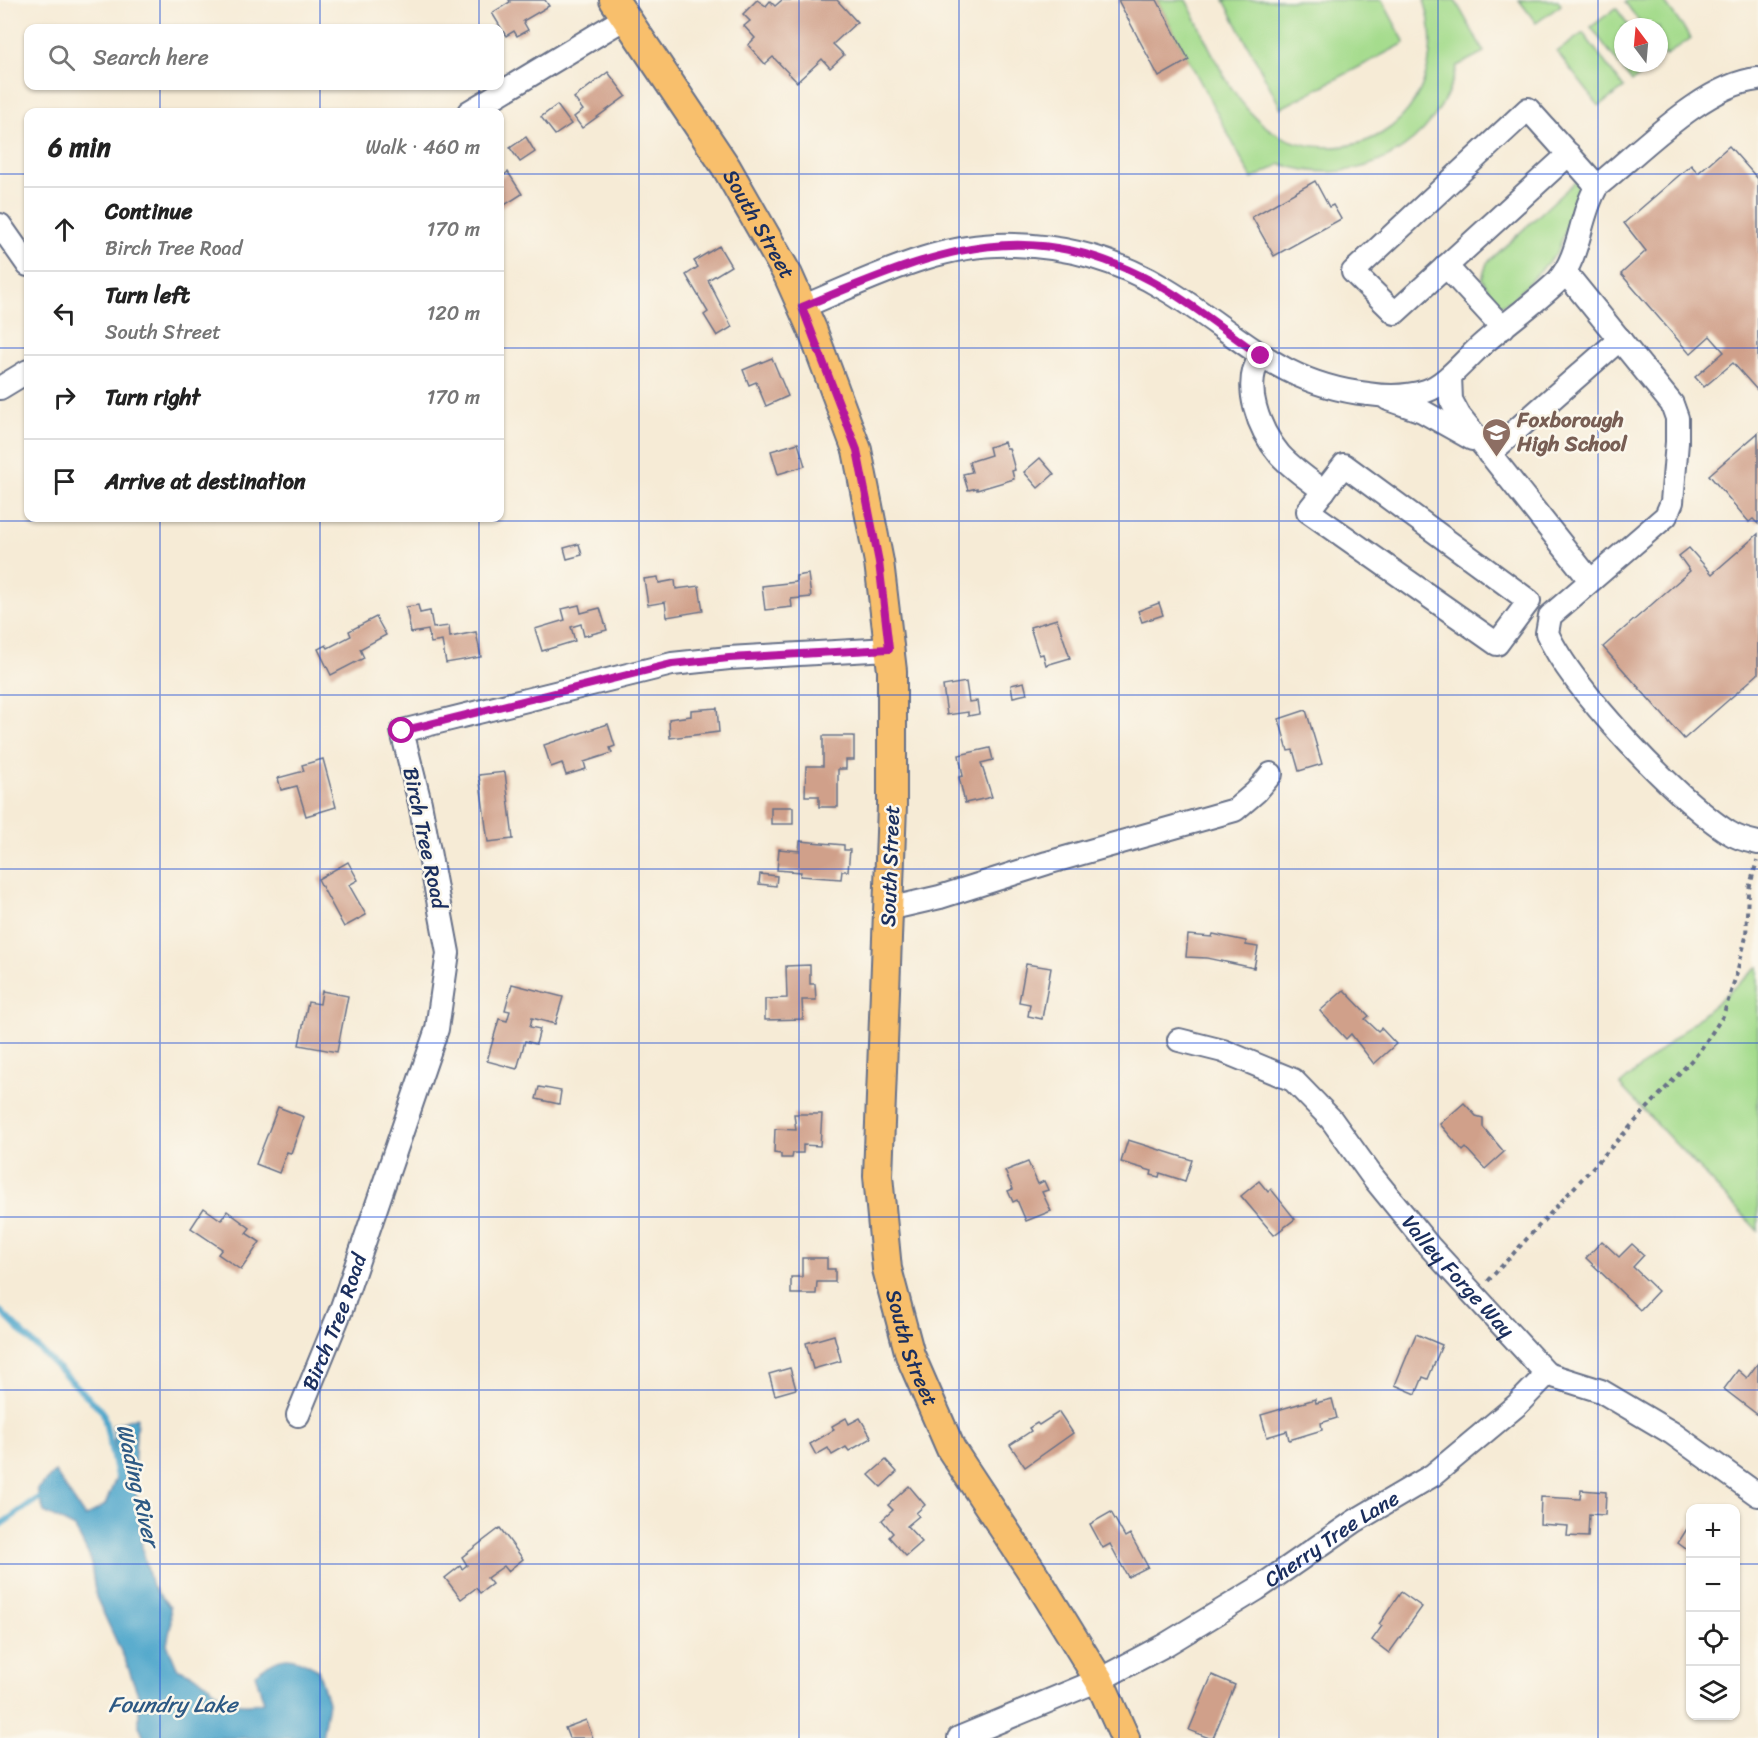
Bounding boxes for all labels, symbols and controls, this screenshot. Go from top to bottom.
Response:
north arrow [1614,18,1668,72]
search box [24,24,504,90]
text: Search here [93,38,209,77]
icon: search [45,41,78,74]
text: 6 min [48,124,111,170]
text: Walk · 460 m [365,130,480,165]
street label: South Street [712,162,806,286]
text: Continue [105,192,193,231]
text: 170 m [427,212,480,247]
icon: ahead [48,213,81,246]
text: Birch Tree Road [105,231,242,266]
text: Turn left [105,276,190,315]
text: 120 m [427,296,480,331]
icon: left [48,297,81,330]
text: South Street [105,315,221,350]
route end [1247,342,1273,368]
text: Turn right [105,378,200,417]
text: 170 m [427,380,480,415]
icon: right [48,381,81,414]
place label: Foxborough High School [1516,401,1628,463]
school or university icon: Foxborough High School [1480,416,1512,458]
text: Arrive at destination [105,462,306,501]
icon: arrive [48,465,81,498]
route start [388,717,414,743]
street label: Birch Tree Road [391,764,459,914]
street label: South Street [869,804,911,928]
street label: Valley Forge Way [1392,1206,1524,1347]
street label: Birch Tree Road [291,1247,379,1396]
street label: South Street [874,1285,949,1413]
water label: Wading River [105,1420,172,1554]
street label: Cherry Tree Lane [1256,1480,1407,1598]
map controls [1686,1504,1740,1720]
button: + [1686,1504,1740,1558]
button: − [1686,1558,1740,1612]
button: locate [1686,1612,1740,1666]
button: layers [1686,1666,1740,1720]
water label: Foundry Lake [109,1685,240,1724]

